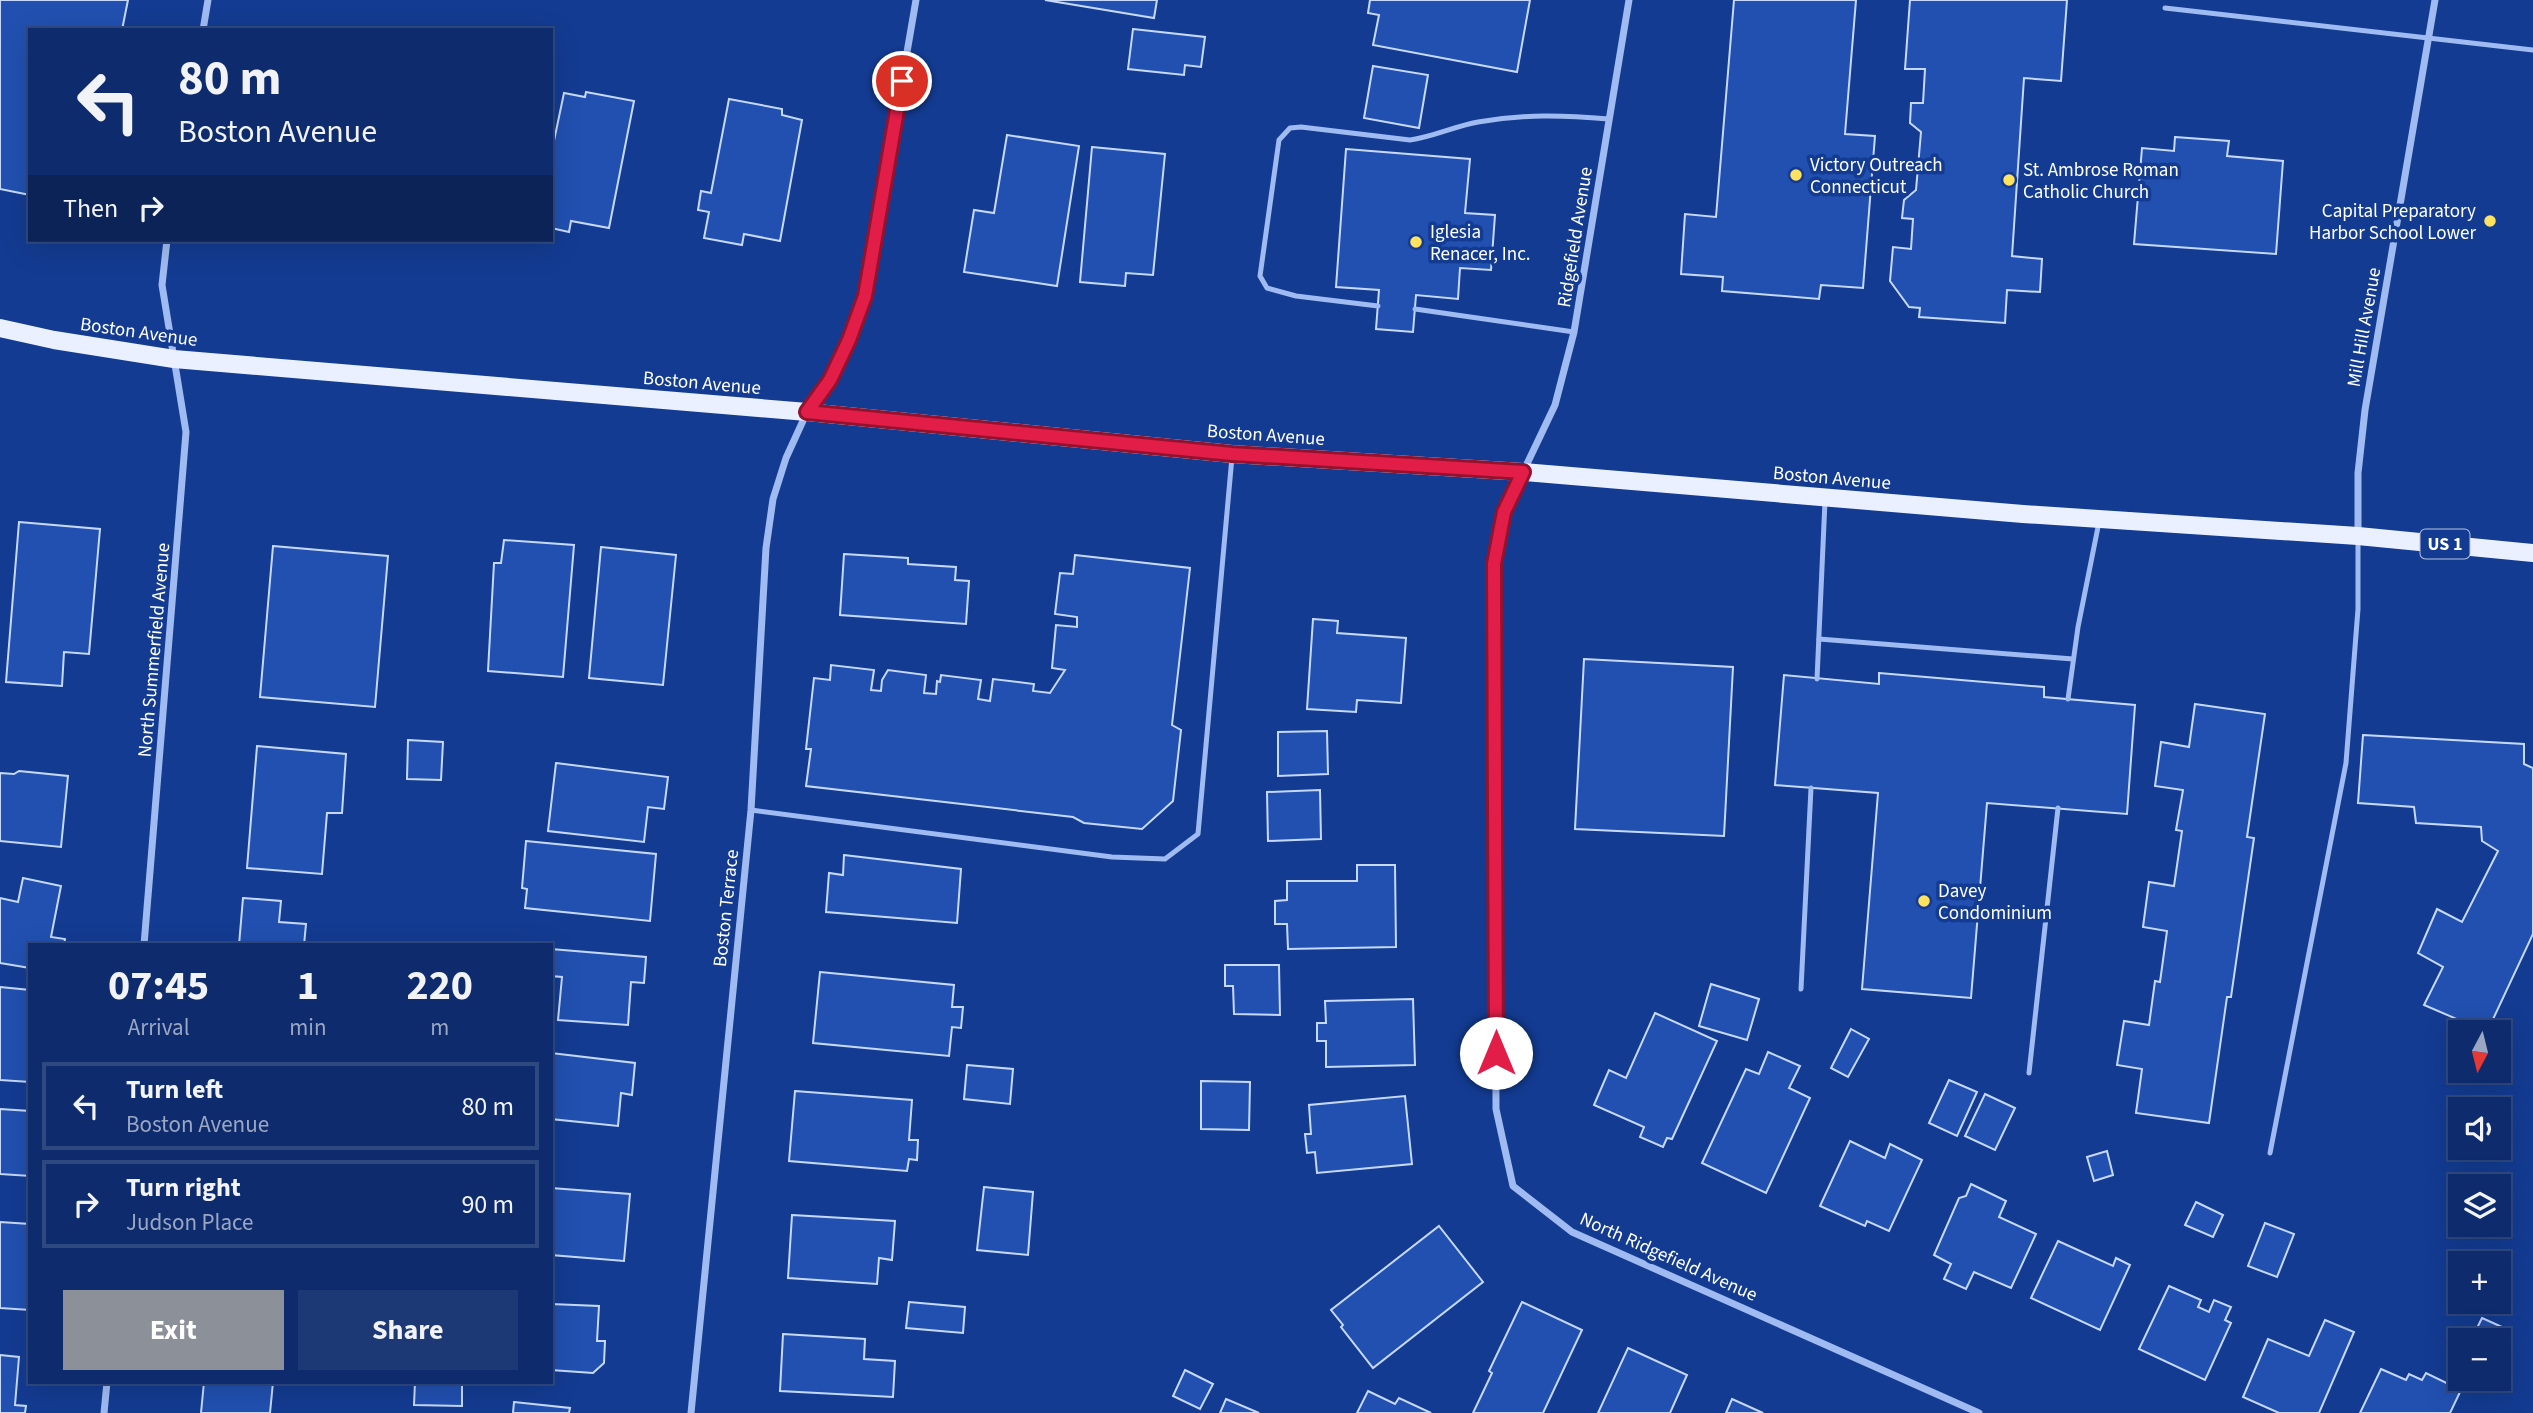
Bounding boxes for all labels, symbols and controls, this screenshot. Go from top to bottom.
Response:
text: 80 m [178,44,282,114]
pin [872,51,932,111]
icon: left [63,56,154,147]
icon: arrive [883,62,921,100]
text: Boston Avenue [178,109,377,155]
place label: Victory Outreach Connecticut [1810,152,1943,201]
place label: St. Ambrose Roman Catholic Church [2023,157,2179,206]
street label: Ridgefield Avenue [1551,165,1600,310]
marker: Victory Outreach Connecticut [1788,167,1804,183]
marker: St. Ambrose Roman Catholic Church [2001,172,2017,188]
icon: right [132,189,170,227]
text: Then [63,190,118,227]
place label: Capital Preparatory Harbor School Lower [2309,198,2476,247]
marker: Capital Preparatory Harbor School Lower [2482,213,2498,229]
place label: Iglesia Renacer, Inc. [1430,219,1531,268]
marker: Iglesia Renacer, Inc. [1408,234,1424,250]
street label: Mill Hill Avenue [2341,265,2388,389]
street label: Boston Avenue [78,311,199,354]
street label: Boston Avenue [642,365,762,402]
street label: Boston Avenue [1206,418,1326,453]
street label: Boston Avenue [1772,460,1892,497]
road number: US 1 [2420,530,2470,558]
street label: North Summerfield Avenue [132,542,177,758]
street label: Boston Terrace [707,848,746,968]
place label: Davey Condominium [1938,878,2052,927]
marker: Davey Condominium [1916,893,1932,909]
text: 07:45 [108,956,209,1016]
text: 1 [297,956,319,1016]
text: 220 [406,956,473,1016]
text: Arrival [128,1011,190,1044]
text: min [289,1011,327,1044]
text: m [430,1011,449,1044]
position arrow [1459,1016,1533,1090]
north arrow [2448,1020,2511,1083]
map controls [2448,1020,2511,1391]
text: Turn left [126,1071,223,1108]
icon: left [67,1087,105,1125]
text: 80 m [461,1088,514,1125]
button: sound [2448,1097,2511,1160]
text: Boston Avenue [126,1108,269,1141]
text: Turn right [126,1169,241,1206]
button: layers [2448,1174,2511,1237]
icon: right [67,1185,105,1223]
text: 90 m [461,1186,514,1223]
text: Judson Place [126,1206,253,1239]
street label: North Ridgefield Avenue [1575,1206,1762,1309]
button: + [2448,1251,2511,1314]
button: Exit [63,1290,284,1370]
button: Share [298,1290,518,1370]
button: − [2448,1328,2511,1391]

